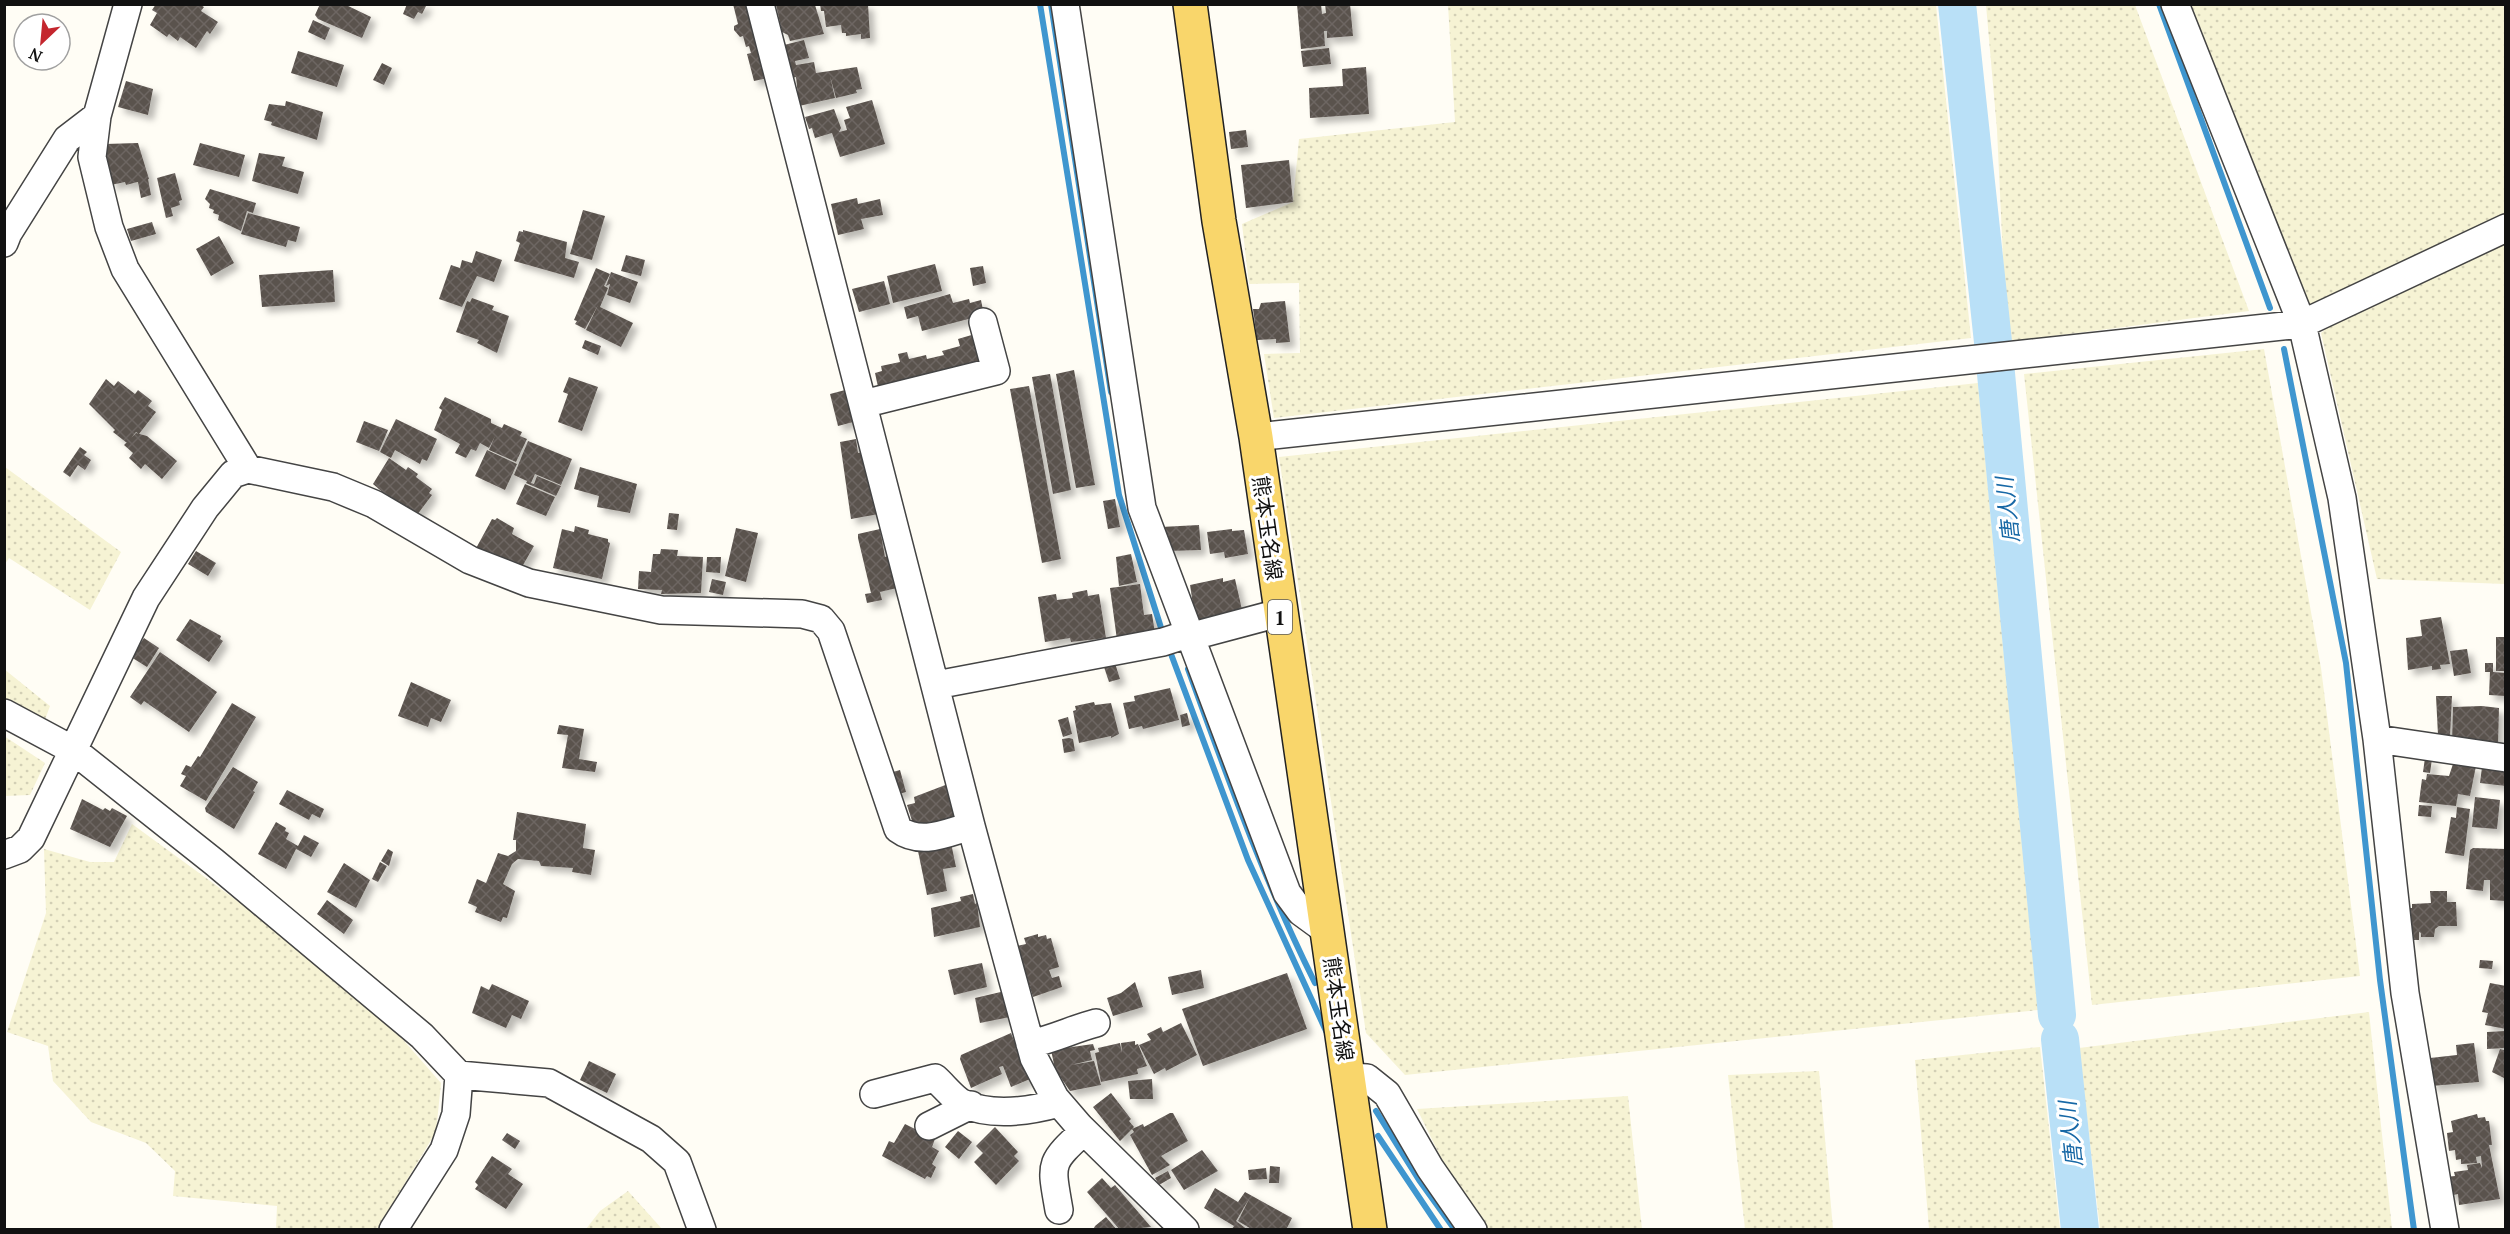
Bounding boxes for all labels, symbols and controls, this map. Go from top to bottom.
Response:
north arrow [12,12,72,72]
text: N [25,43,46,68]
street label: 熊本玉名線 [1247,474,1289,582]
water label: 唐人川 [1989,474,2025,544]
road number: 1 [1268,600,1292,634]
street label: 熊本玉名線 [1318,955,1360,1063]
water label: 唐人川 [2052,1098,2088,1168]

